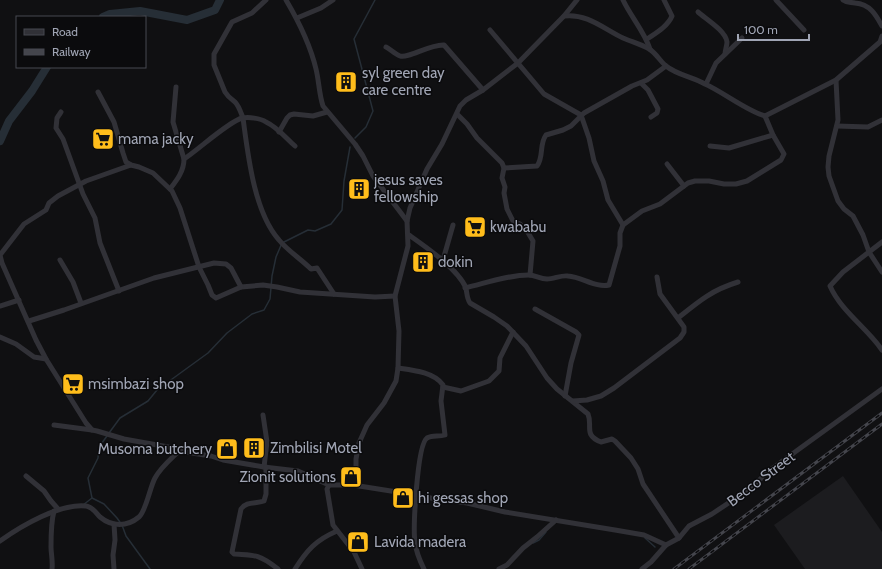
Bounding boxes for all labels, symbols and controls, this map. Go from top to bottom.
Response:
legend [16,16,146,68]
scale bar [738,16,809,42]
text: 100 m [744,22,778,37]
text: Road [52,24,78,39]
text: Railway [52,44,90,59]
place label: syl green day care centre [362,64,445,99]
building icon: syl green day care centre [333,69,359,95]
supermarket icon: mama jacky [90,126,116,152]
place label: mama jacky [118,130,194,148]
place label: jesus saves fellowship [373,171,443,206]
building icon: jesus saves fellowship [346,176,372,202]
supermarket icon: kwababu [462,214,488,240]
place label: kwababu [490,218,546,236]
building icon: dokin [410,249,436,275]
place label: dokin [438,253,473,271]
supermarket icon: msimbazi shop [60,371,86,397]
place label: msimbazi shop [88,375,184,393]
building icon: Zimbilisi Motel [241,435,267,461]
shop icon: Musoma butchery [214,436,240,462]
place label: Zimbilisi Motel [270,439,362,457]
place label: Musoma butchery [98,440,212,458]
street label: Becco Street [724,448,798,510]
shop icon: Zionit solutions [338,464,364,490]
place label: Zionit solutions [239,468,336,486]
shop icon: hi gessas shop [390,485,416,511]
place label: hi gessas shop [418,489,508,507]
shop icon: Lavida madera [345,529,371,555]
place label: Lavida madera [374,533,467,551]

